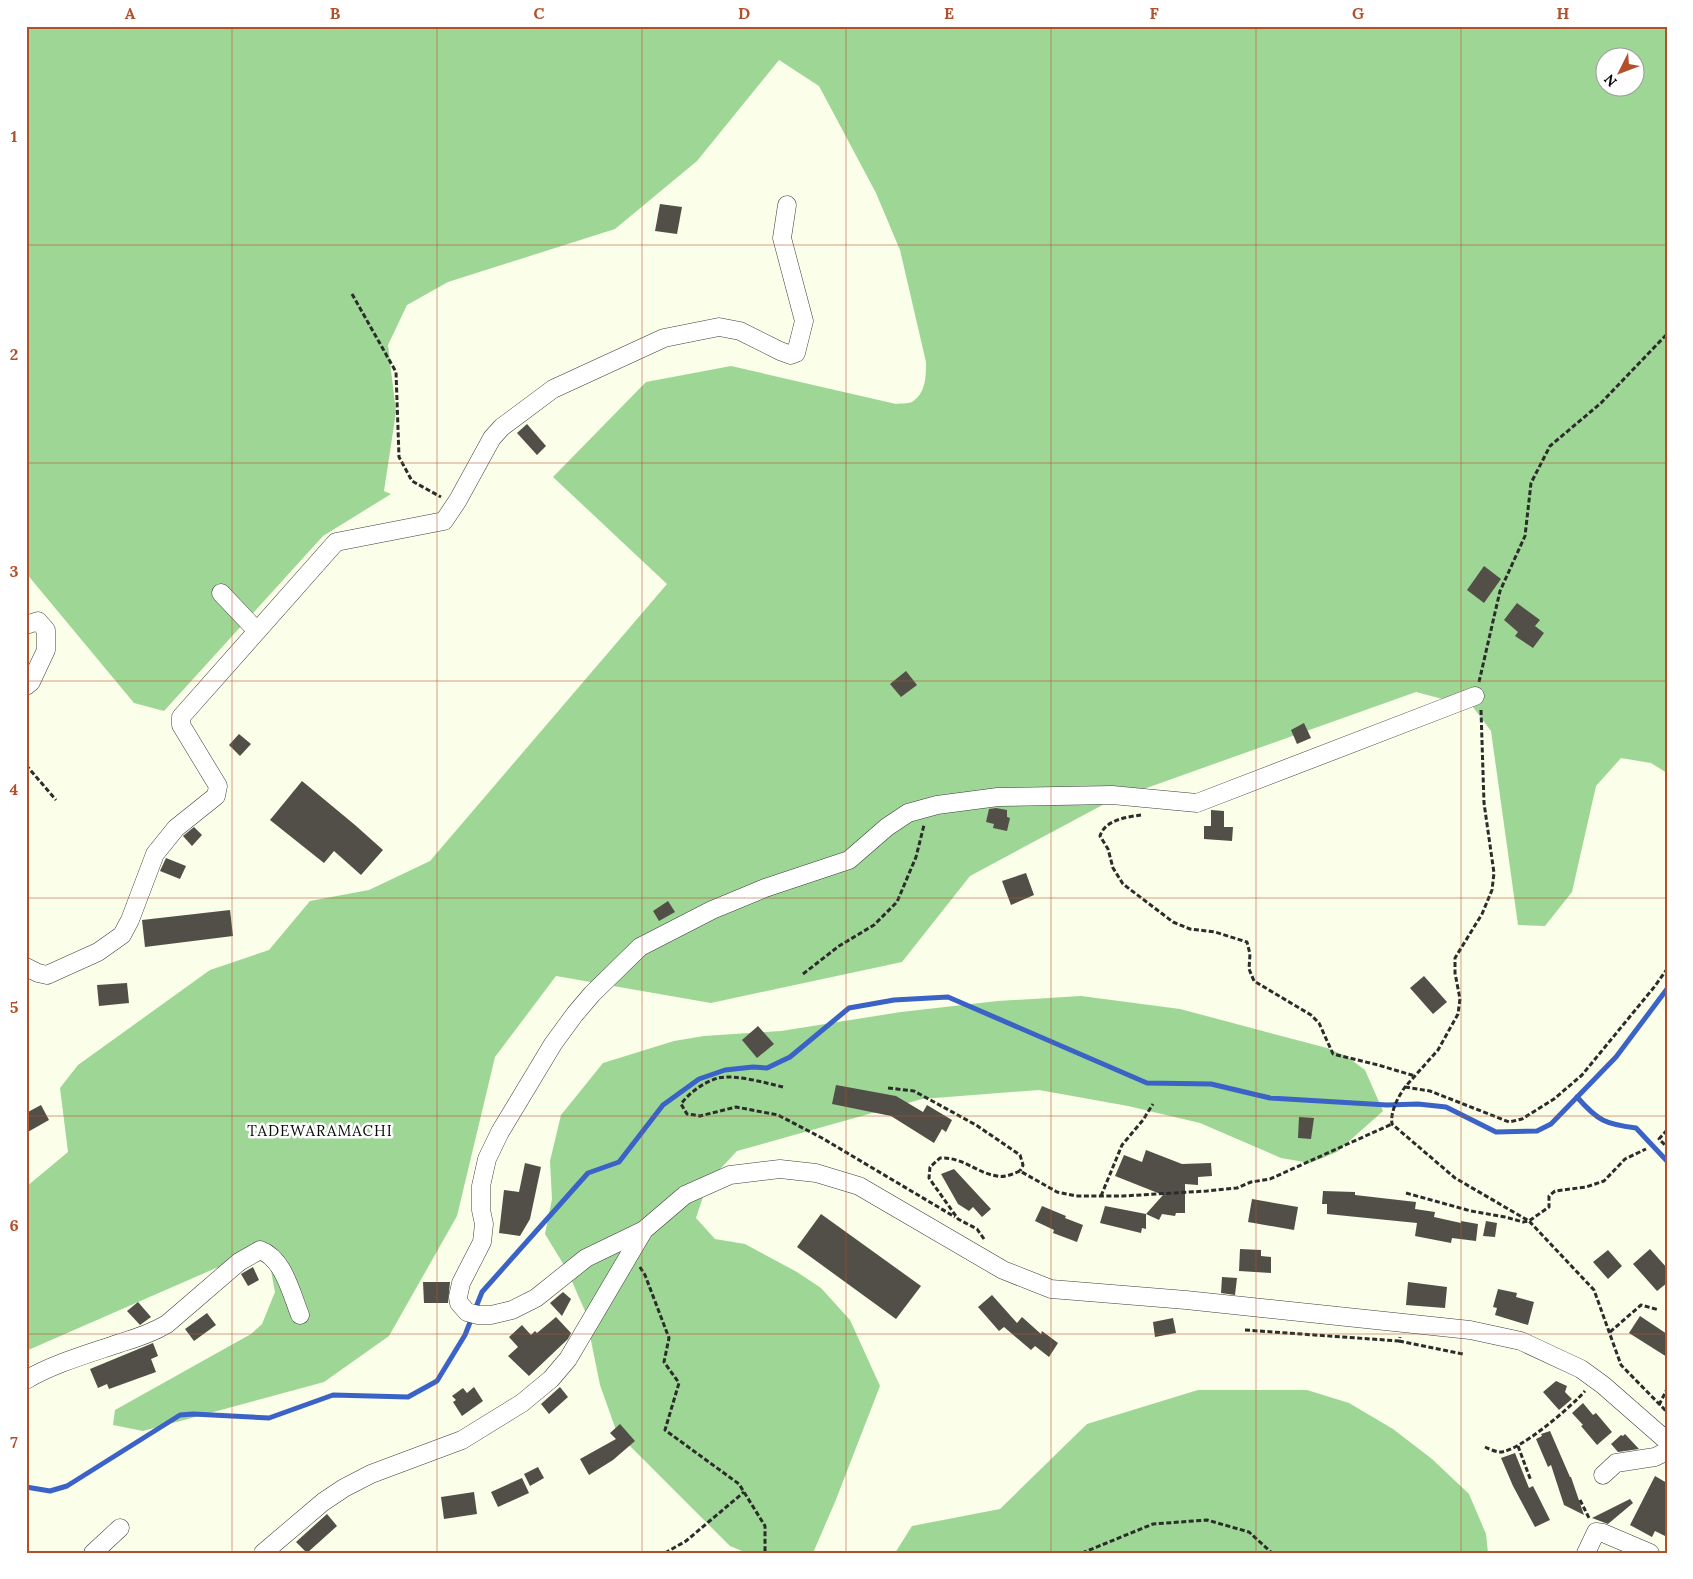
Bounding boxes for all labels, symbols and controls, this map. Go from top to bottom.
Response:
text: A [125,3,136,23]
text: B [330,3,341,23]
text: C [533,3,545,23]
text: D [738,3,750,23]
text: E [944,3,954,23]
text: F [1149,3,1159,23]
text: G [1352,3,1364,23]
text: H [1557,3,1570,23]
north arrow [1596,48,1646,98]
text: N [1600,71,1621,91]
text: 1 [11,126,17,146]
text: 2 [10,344,18,364]
text: 3 [10,561,19,581]
text: 4 [10,779,19,799]
text: 5 [10,997,19,1017]
district label: TADEWARAMACHI [247,1121,393,1140]
text: 6 [9,1215,19,1235]
text: 7 [10,1432,18,1452]

